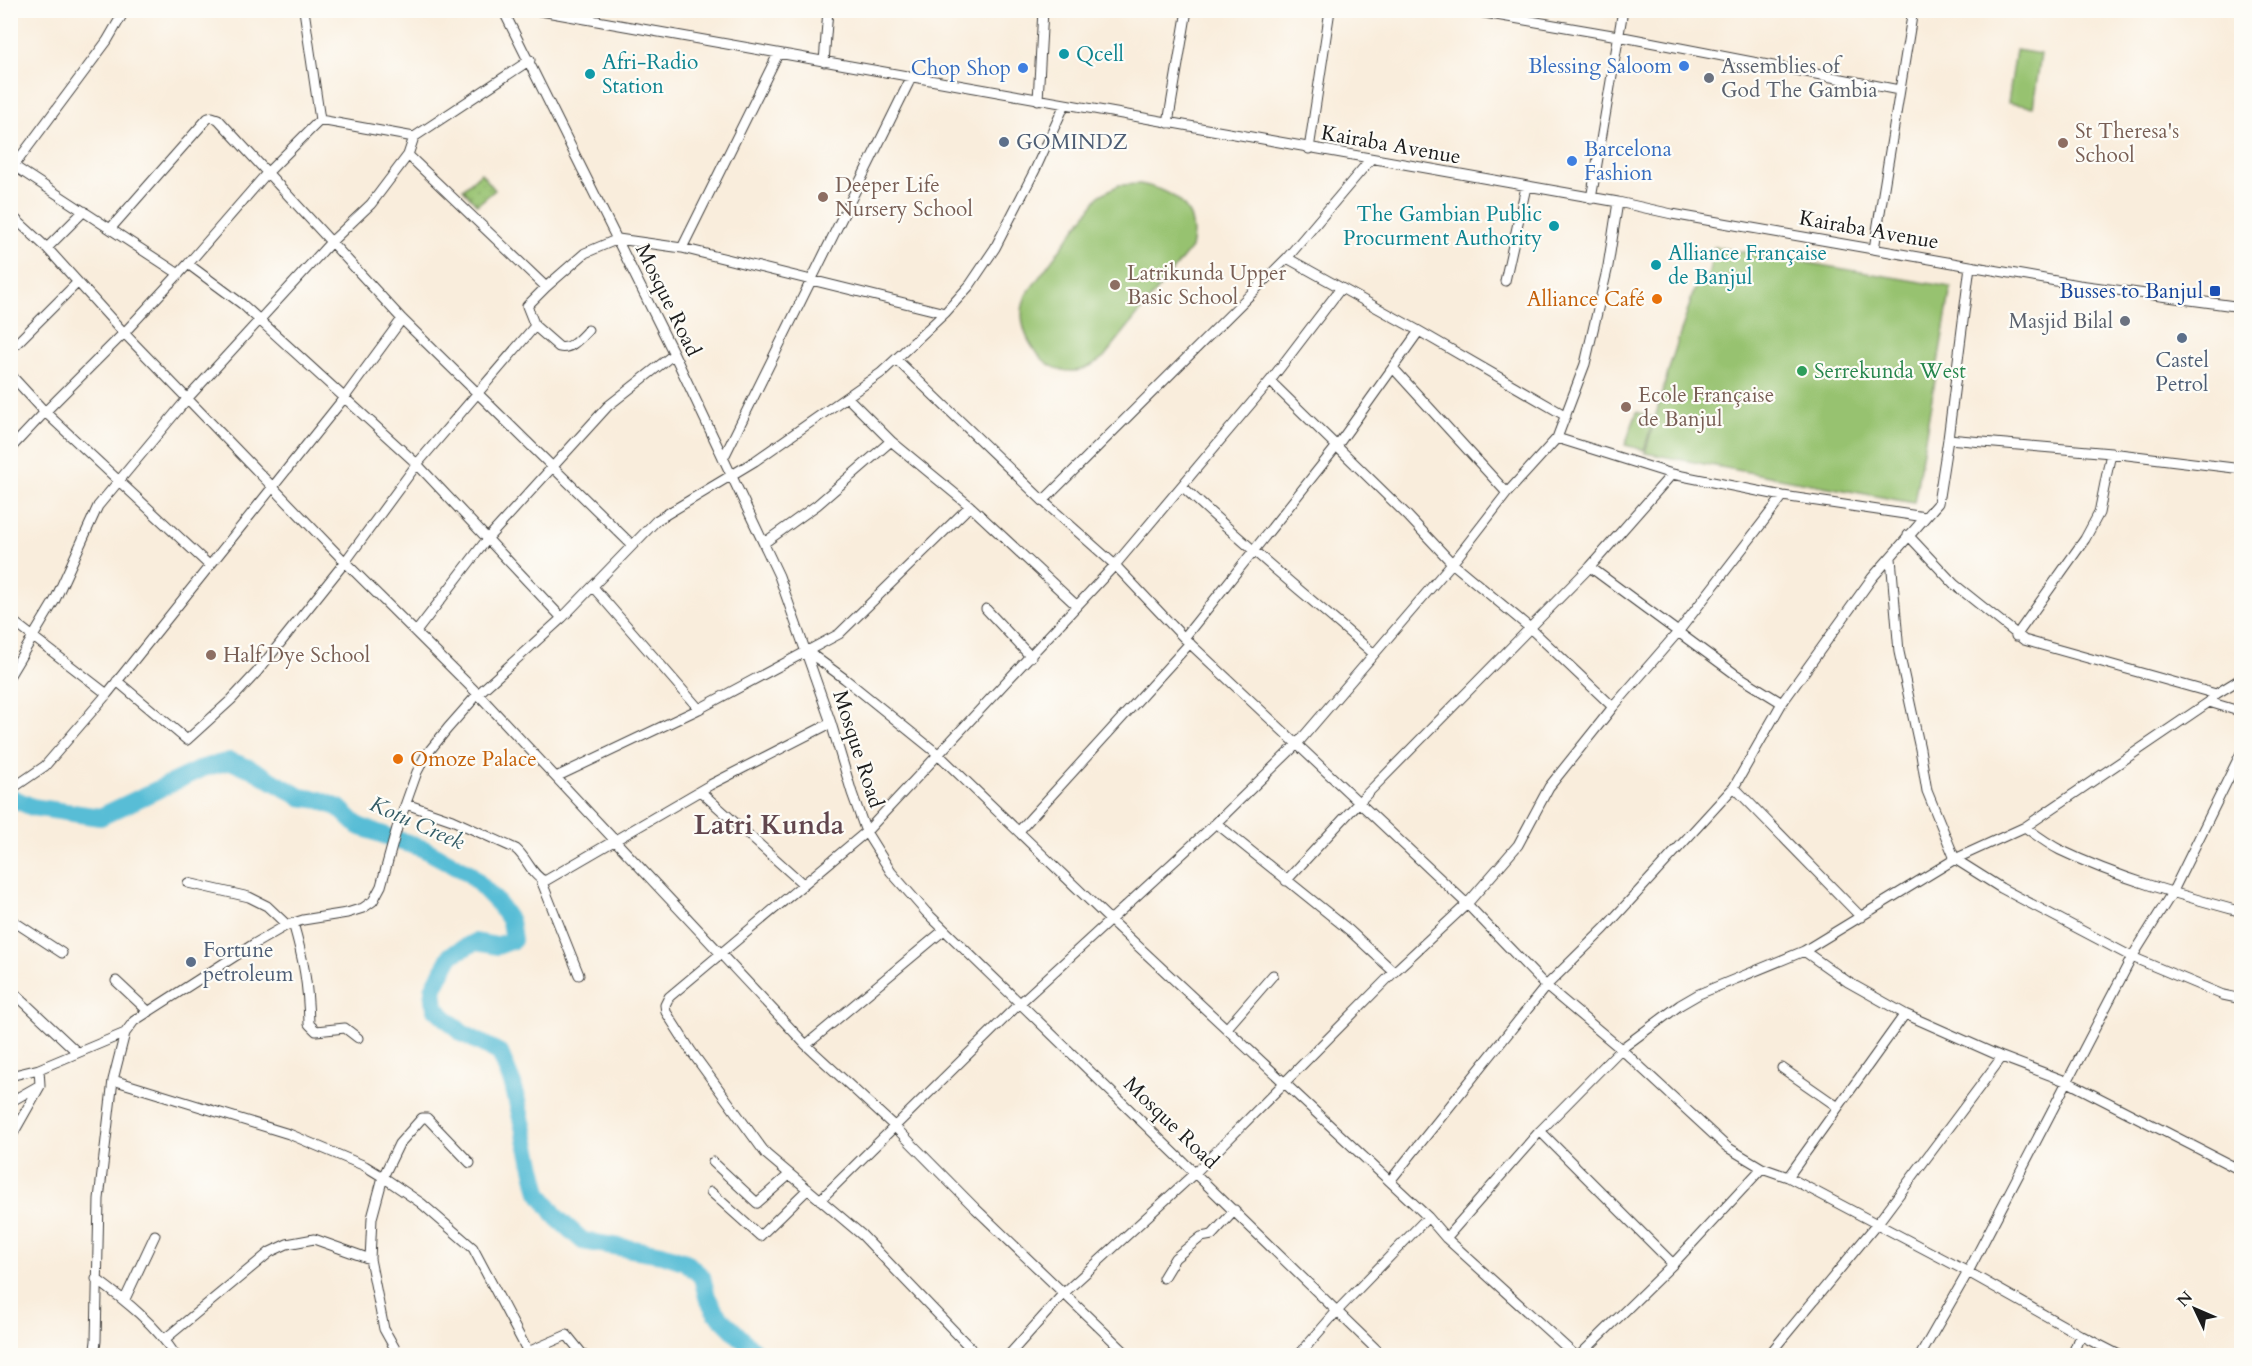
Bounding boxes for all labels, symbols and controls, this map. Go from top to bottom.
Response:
place label: Qcell [1076,40,1124,69]
marker: Qcell [1057,47,1071,61]
place label: Afri-Radio Station [602,48,698,101]
place label: Blessing Saloom [1528,52,1672,81]
place label: Assemblies of God The Gambia [1721,52,1878,105]
place label: Chop Shop [911,54,1011,83]
marker: Blessing Saloom [1677,59,1691,73]
marker: Chop Shop [1016,61,1030,75]
marker: Afri-Radio Station [583,67,597,81]
marker: Assemblies of God The Gambia [1702,71,1716,85]
place label: St Theresa's School [2075,117,2179,170]
street label: Kairaba Avenue [1319,118,1463,172]
place label: GOMINDZ [1016,128,1128,157]
marker: GOMINDZ [997,135,1011,149]
place label: Barcelona Fashion [1584,135,1672,188]
marker: St Theresa's School [2056,136,2070,150]
marker: Barcelona Fashion [1565,154,1579,168]
place label: Deeper Life Nursery School [835,171,973,224]
marker: Deeper Life Nursery School [816,190,830,204]
place label: The Gambian Public Procurment Authority [1343,200,1542,253]
street label: Kairaba Avenue [1797,203,1941,257]
marker: The Gambian Public Procurment Authority [1547,219,1561,233]
street label: Mosque Road [628,239,708,361]
place label: Alliance Française de Banjul [1668,239,1827,292]
marker: Alliance Française de Banjul [1649,258,1663,272]
place label: Latrikunda Upper Basic School [1127,259,1287,312]
place label: Busses to Banjul [2059,277,2203,306]
marker: Latrikunda Upper Basic School [1108,278,1122,292]
marker: Busses to Banjul [2208,284,2222,298]
place label: Alliance Café [1527,285,1645,314]
marker: Alliance Café [1650,292,1664,306]
place label: Masjid Bilal [2009,307,2113,336]
marker: Masjid Bilal [2118,314,2132,328]
marker: Castel Petrol [2175,331,2189,345]
place label: Castel Petrol [2155,346,2209,399]
place label: Serrekunda West [1814,357,1966,386]
marker: Serrekunda West [1795,364,1809,378]
place label: Ecole Française de Banjul [1638,381,1774,434]
marker: Ecole Française de Banjul [1619,400,1633,414]
place label: Half Dye School [223,641,370,670]
marker: Half Dye School [204,648,218,662]
street label: Mosque Road [825,686,891,812]
place label: Omoze Palace [410,745,537,774]
marker: Omoze Palace [391,752,405,766]
water label: Kotu Creek [365,789,469,857]
district label: Latri Kunda [694,807,845,844]
place label: Fortune petroleum [203,936,294,989]
marker: Fortune petroleum [184,955,198,969]
street label: Mosque Road [1117,1070,1225,1176]
north arrow [2165,1279,2225,1339]
text: N [2172,1287,2198,1312]

